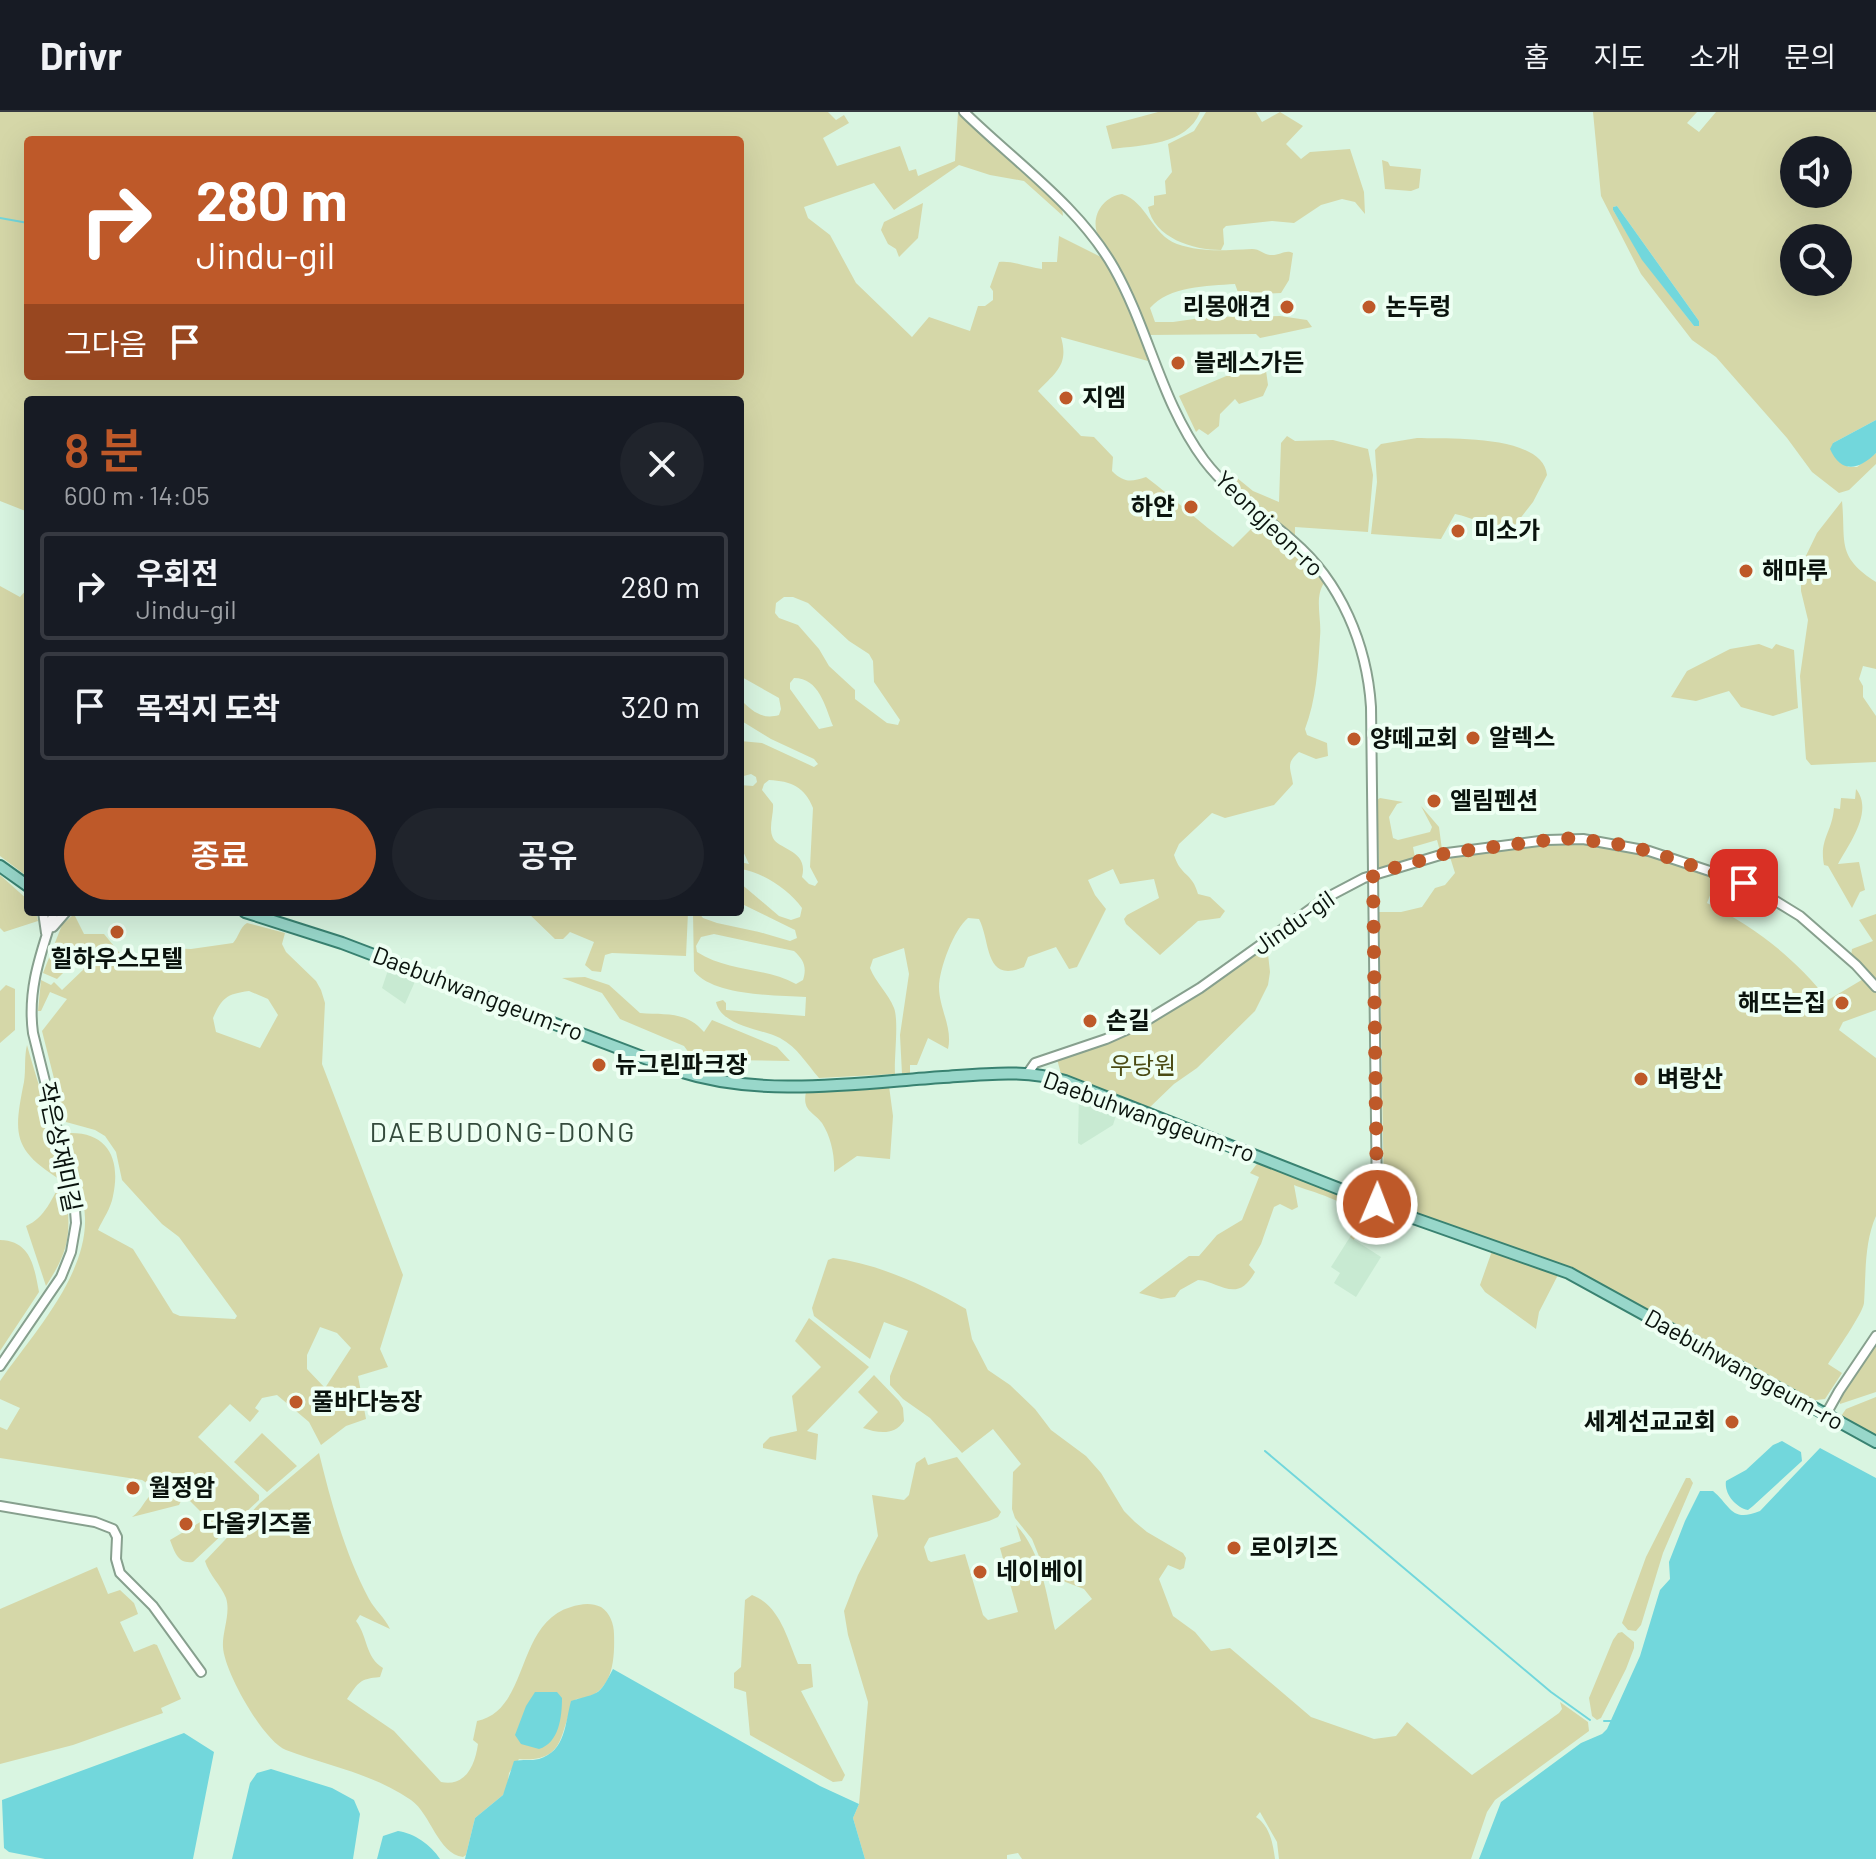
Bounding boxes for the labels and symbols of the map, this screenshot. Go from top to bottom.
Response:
place label: 리몽애견 [1183,291,1271,320]
place label: 논두렁 [1385,291,1451,320]
marker: 리몽애견 [1278,298,1296,316]
marker: 논두렁 [1360,298,1378,316]
place label: 블레스가든 [1194,347,1304,376]
marker: 블레스가든 [1169,354,1187,372]
place label: 지엠 [1082,382,1126,411]
marker: 지엠 [1057,389,1075,407]
street label: Yeongjeon-ro [1210,464,1330,582]
place label: 하얀 [1131,491,1175,520]
marker: 하얀 [1182,498,1200,516]
place label: 미소가 [1474,515,1540,544]
marker: 미소가 [1449,522,1467,540]
place label: 해마루 [1762,555,1828,584]
marker: 해마루 [1737,562,1755,580]
place label: 알렉스 [1489,722,1555,751]
place label: 양떼교회 [1370,723,1458,752]
marker: 알렉스 [1464,729,1482,747]
marker: 양떼교회 [1345,730,1363,748]
place label: 엘림펜션 [1450,785,1538,814]
marker: 엘림펜션 [1425,792,1443,810]
pin [1710,849,1778,917]
street label: Jindu-gil [1247,883,1339,960]
marker: 힐하우스모텔 [108,923,126,941]
street label: Daebuhwanggeum-ro [369,939,588,1046]
place label: 힐하우스모텔 [51,943,183,972]
place label: 해뜨는집 [1738,987,1826,1016]
marker: 해뜨는집 [1833,994,1851,1012]
place label: 손길 [1106,1005,1150,1034]
marker: 손길 [1081,1012,1099,1030]
place label: 뉴그린파크장 [615,1049,747,1078]
park label: 우당원 [1110,1050,1176,1079]
marker: 뉴그린파크장 [590,1056,608,1074]
place label: 벼랑산 [1657,1063,1723,1092]
street label: Daebuhwanggeum-ro [1040,1064,1259,1167]
marker: 벼랑산 [1632,1070,1650,1088]
street label: 작은상재미길 [33,1079,88,1214]
district label: DAEBUDONG-DONG [370,1114,636,1148]
position arrow [1335,1162,1419,1246]
street label: Daebuhwanggeum-ro [1640,1302,1849,1435]
place label: 풀바다농장 [312,1386,422,1415]
marker: 풀바다농장 [287,1393,305,1411]
place label: 세계선교교회 [1584,1406,1716,1435]
marker: 세계선교교회 [1723,1413,1741,1431]
place label: 월정암 [149,1472,215,1501]
marker: 월정암 [124,1479,142,1497]
place label: 다올키즈풀 [202,1508,312,1537]
marker: 다올키즈풀 [177,1515,195,1533]
place label: 로이키즈 [1250,1532,1338,1561]
marker: 로이키즈 [1225,1539,1243,1557]
place label: 네이베이 [996,1556,1084,1585]
marker: 네이베이 [971,1563,989,1581]

